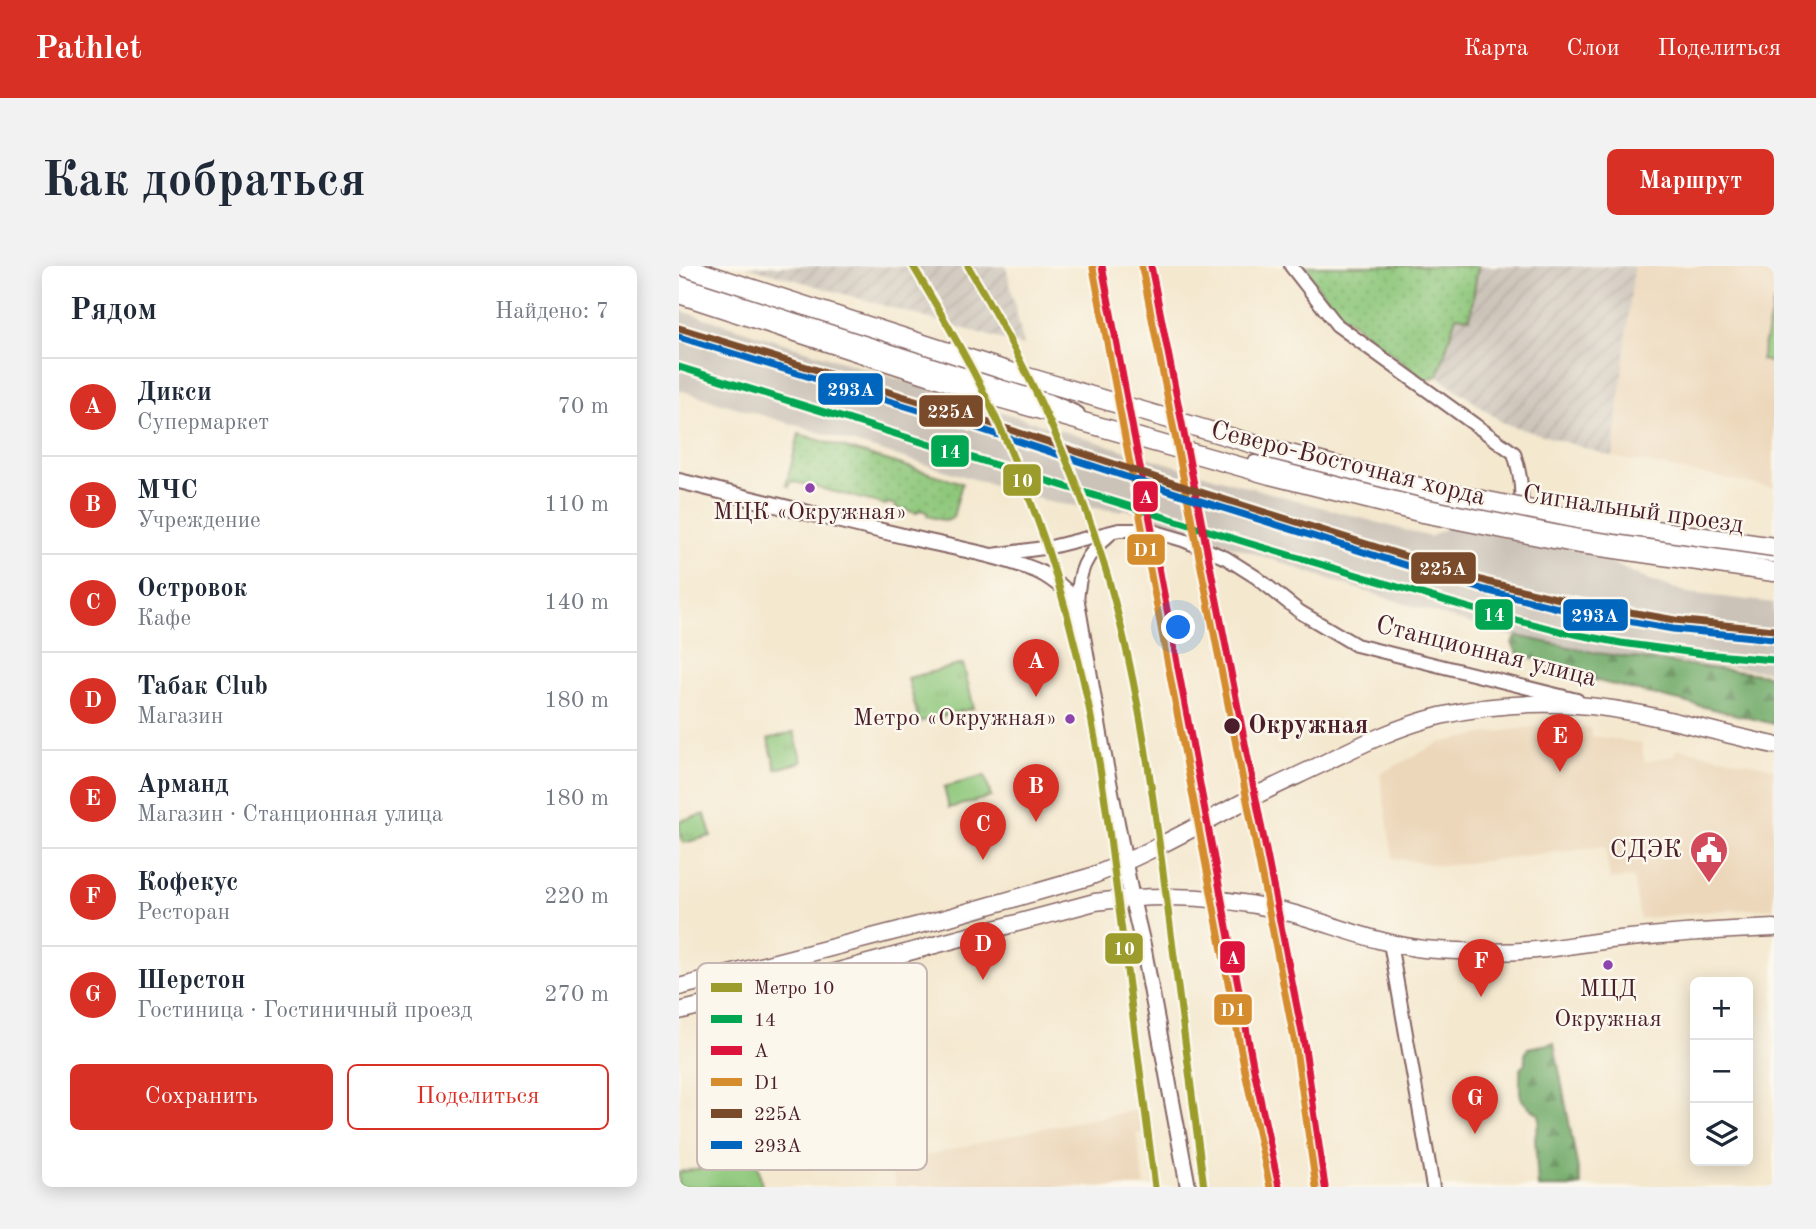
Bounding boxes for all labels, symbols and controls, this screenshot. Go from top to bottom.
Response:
text: Pathlet [35,33,142,66]
text: Карта [1464,37,1529,61]
text: Слои [1567,37,1620,61]
text: Поделиться [1658,37,1781,61]
button: Маршрут [1607,149,1774,215]
text: Как добраться [42,158,366,207]
text: Рядом [70,296,157,326]
text: Найдено: 7 [495,300,609,323]
line badge: 293А [817,372,884,406]
text: Дикси [137,380,212,406]
text: 293А [827,382,875,401]
line badge: 225А [918,394,984,428]
text: A [84,395,102,418]
text: 70 m [558,395,609,418]
text: 225А [927,404,975,423]
text: Супермаркет [137,411,269,434]
street label: Северо-Восточная хорда [1208,417,1488,511]
line badge: 14 [930,434,970,468]
text: 14 [939,444,961,463]
line badge: 10 [1002,463,1042,497]
text: 10 [1011,473,1033,492]
text: МЧС [137,478,198,504]
line badge: A [1132,480,1159,513]
marker: МЦК «Окружная» [803,481,817,495]
street label: Сигнальный проезд [1521,482,1745,538]
text: A [1139,489,1153,508]
text: B [85,493,101,516]
text: 110 m [544,493,609,516]
place label: МЦК «Окружная» [713,501,907,525]
text: Учреждение [137,509,261,532]
line badge: D1 [1126,533,1166,566]
text: D1 [1133,542,1159,561]
line badge: 225А [1410,551,1477,585]
text: 225А [1419,561,1467,580]
text: Островок [137,576,247,602]
text: C [85,591,101,614]
text: 140 m [544,591,609,614]
line badge: 14 [1474,598,1514,631]
line badge: 293А [1562,598,1629,632]
text: Кафе [137,607,191,630]
text: 14 [1483,607,1505,626]
text: 293А [1571,608,1619,627]
your location [1161,610,1195,644]
street label: Станционная улица [1373,612,1599,692]
pin: A [1013,639,1059,697]
text: Табак Club [137,674,268,700]
text: D [84,689,102,712]
text: 180 m [544,689,609,712]
text: Магазин [137,705,223,728]
place label: Метро «Окружная» [853,707,1057,731]
marker: Метро «Окружная» [1063,712,1077,726]
place label: Окружная [1248,713,1368,739]
pin: E [1537,714,1583,772]
marker: Окружная [1222,716,1242,736]
pin: B [1013,764,1059,822]
text: Арманд [137,772,229,798]
text: E [85,787,101,810]
text: 180 m [544,787,609,810]
pin: C [960,802,1006,860]
text: Магазин · Станционная улица [137,803,443,826]
public building icon: СДЭК [1688,829,1730,884]
place label: СДЭК [1610,837,1682,863]
text: Кофекус [137,870,239,896]
text: F [85,885,101,908]
text: 220 m [544,885,609,908]
text: Ресторан [137,901,230,924]
pin: D [960,922,1006,980]
line badge: 10 [1104,932,1144,965]
pin: F [1458,939,1504,997]
line badge: A [1219,940,1246,974]
text: 10 [1113,941,1135,960]
text: A [1226,950,1240,969]
marker: МЦД Окружная [1601,958,1615,972]
legend [697,963,927,1170]
text: Шерстон [137,968,245,994]
map controls [1690,977,1753,1166]
button: + [1690,977,1753,1040]
place label: МЦД Окружная [1554,978,1662,1032]
text: Метро 10 [754,980,834,999]
text: G [85,983,101,1006]
text: 270 m [544,983,609,1006]
line badge: D1 [1213,993,1253,1026]
text: Гостиница · Гостиничный проезд [137,999,472,1022]
text: D1 [1220,1002,1246,1021]
text: 14 [754,1012,776,1031]
button: − [1690,1040,1753,1103]
text: A [754,1043,769,1062]
button: Сохранить [70,1064,333,1130]
button: Поделиться [347,1064,609,1130]
text: D1 [754,1075,780,1094]
pin: G [1452,1076,1498,1134]
button: layers [1690,1103,1753,1166]
text: 225А [754,1106,802,1125]
text: 293А [754,1138,802,1157]

